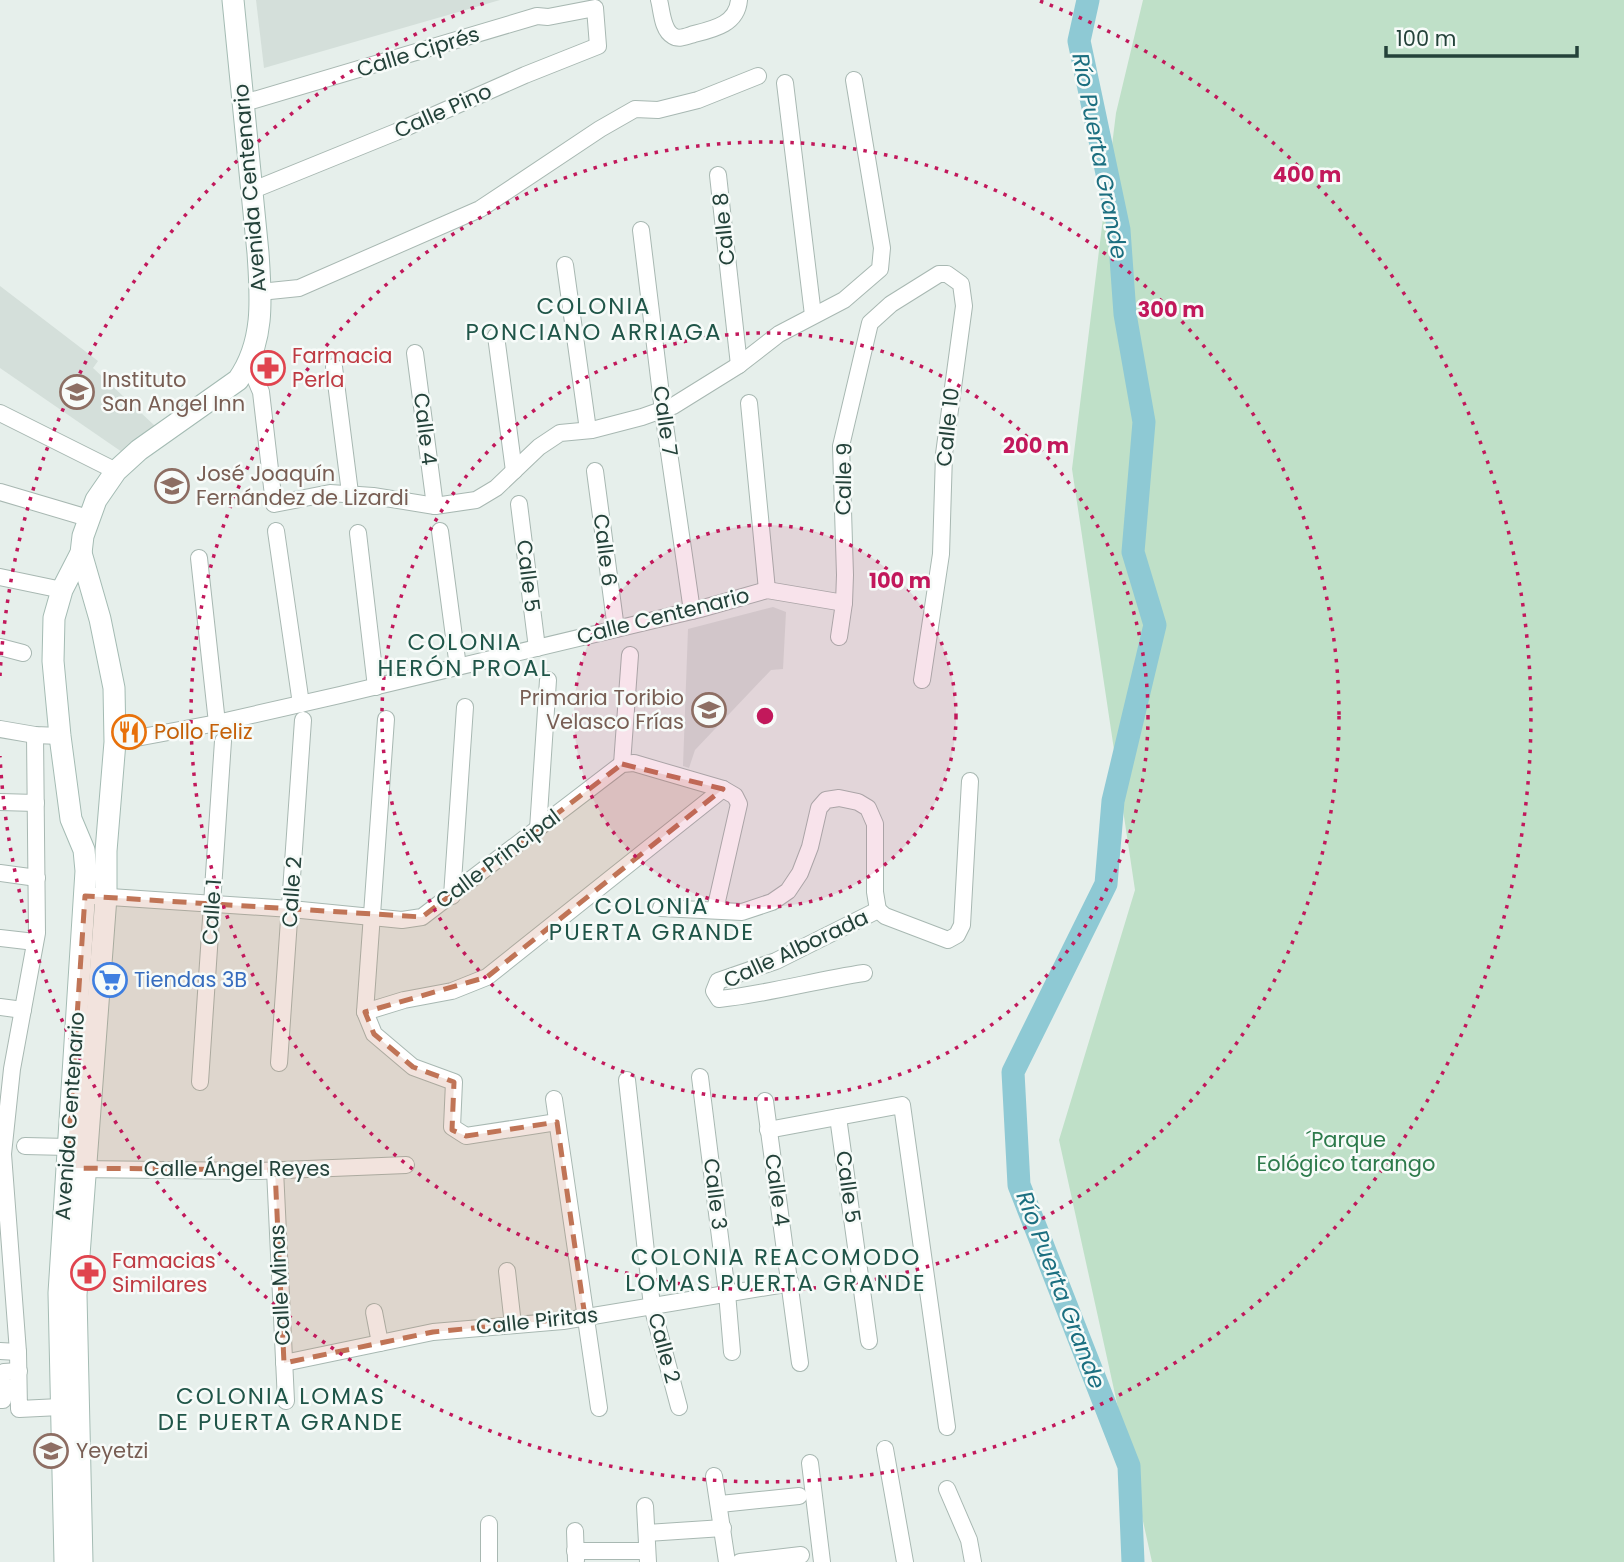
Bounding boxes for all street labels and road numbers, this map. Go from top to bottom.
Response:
street label: Calle Ciprés [353,19,483,84]
street label: Calle Pino [390,76,496,145]
street label: Avenida Centenario [226,83,273,293]
street label: Calle 8 [705,191,742,267]
street label: Calle 7 [646,384,685,458]
street label: Calle 10 [929,386,966,468]
street label: Calle 4 [407,391,444,467]
street label: Calle 9 [828,442,859,516]
street label: Calle 6 [587,512,624,588]
street label: Calle 5 [510,538,547,614]
street label: Calle Centenario [574,580,752,651]
street label: Calle Principal [429,802,566,915]
street label: Calle 2 [275,855,308,929]
street label: Calle 1 [195,878,228,946]
street label: Calle Alborada [719,902,873,995]
street label: Avenida Centenario [48,1011,91,1221]
street label: Calle 5 [829,1149,868,1225]
street label: Calle 4 [758,1152,797,1228]
street label: Calle Ángel Reyes [144,1154,330,1183]
street label: Calle 3 [697,1157,734,1231]
street label: Calle Minas [262,1224,297,1346]
street label: Calle Piritas [475,1300,599,1341]
street label: Calle 2 [641,1310,688,1386]

